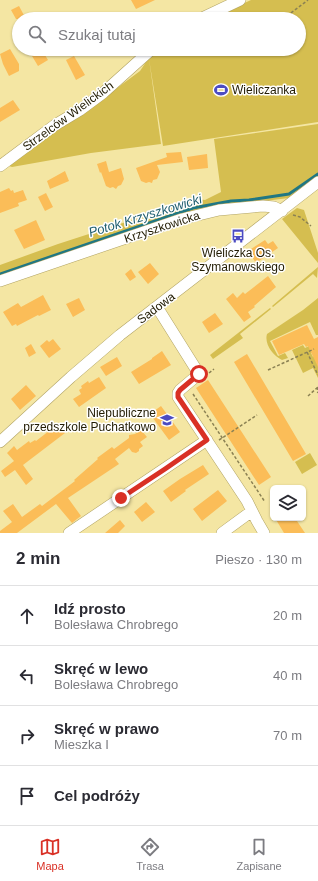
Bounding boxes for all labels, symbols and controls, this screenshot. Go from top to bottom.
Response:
search box [12,12,306,56]
icon: search [26,23,48,45]
text: Szukaj tutaj [58,26,136,43]
street label: Strzelców Wielickich [20,78,116,154]
sports icon: Wieliczanka [213,82,229,98]
place label: Wieliczanka [232,83,296,97]
water label: Potok Krzyszkowicki [87,191,205,240]
street label: Krzyszkowicka [122,208,202,246]
bus stop icon: Wieliczka Os. Szymanowskiego [230,228,246,244]
place label: Wieliczka Os. Szymanowskiego [191,246,285,274]
street label: Sadowa [134,289,178,327]
route start [190,365,208,383]
place label: Niepubliczne przedszkole Puchatkowo [23,406,156,434]
school or university icon: Niepubliczne przedszkole Puchatkowo [159,412,175,428]
map controls [270,485,306,521]
button: layers [270,485,306,521]
route end [112,489,130,507]
text: 2 min [16,549,60,568]
text: Pieszo · 130 m [215,552,302,567]
text: Idź prosto [54,600,126,617]
icon: ahead [16,605,38,627]
text: 20 m [273,608,302,623]
text: Bolesława Chrobrego [54,617,178,632]
text: Skręć w lewo [54,660,148,677]
icon: left [16,665,38,687]
text: 40 m [273,668,302,683]
text: Bolesława Chrobrego [54,677,178,692]
text: Skręć w prawo [54,720,159,737]
icon: right [16,725,38,747]
text: 70 m [273,728,302,743]
text: Mieszka I [54,737,109,752]
icon: arrive [16,785,38,807]
text: Cel podróży [54,787,140,804]
tab: Mapa [36,836,64,872]
tab: Trasa [136,836,164,872]
tab: Zapisane [236,836,282,872]

